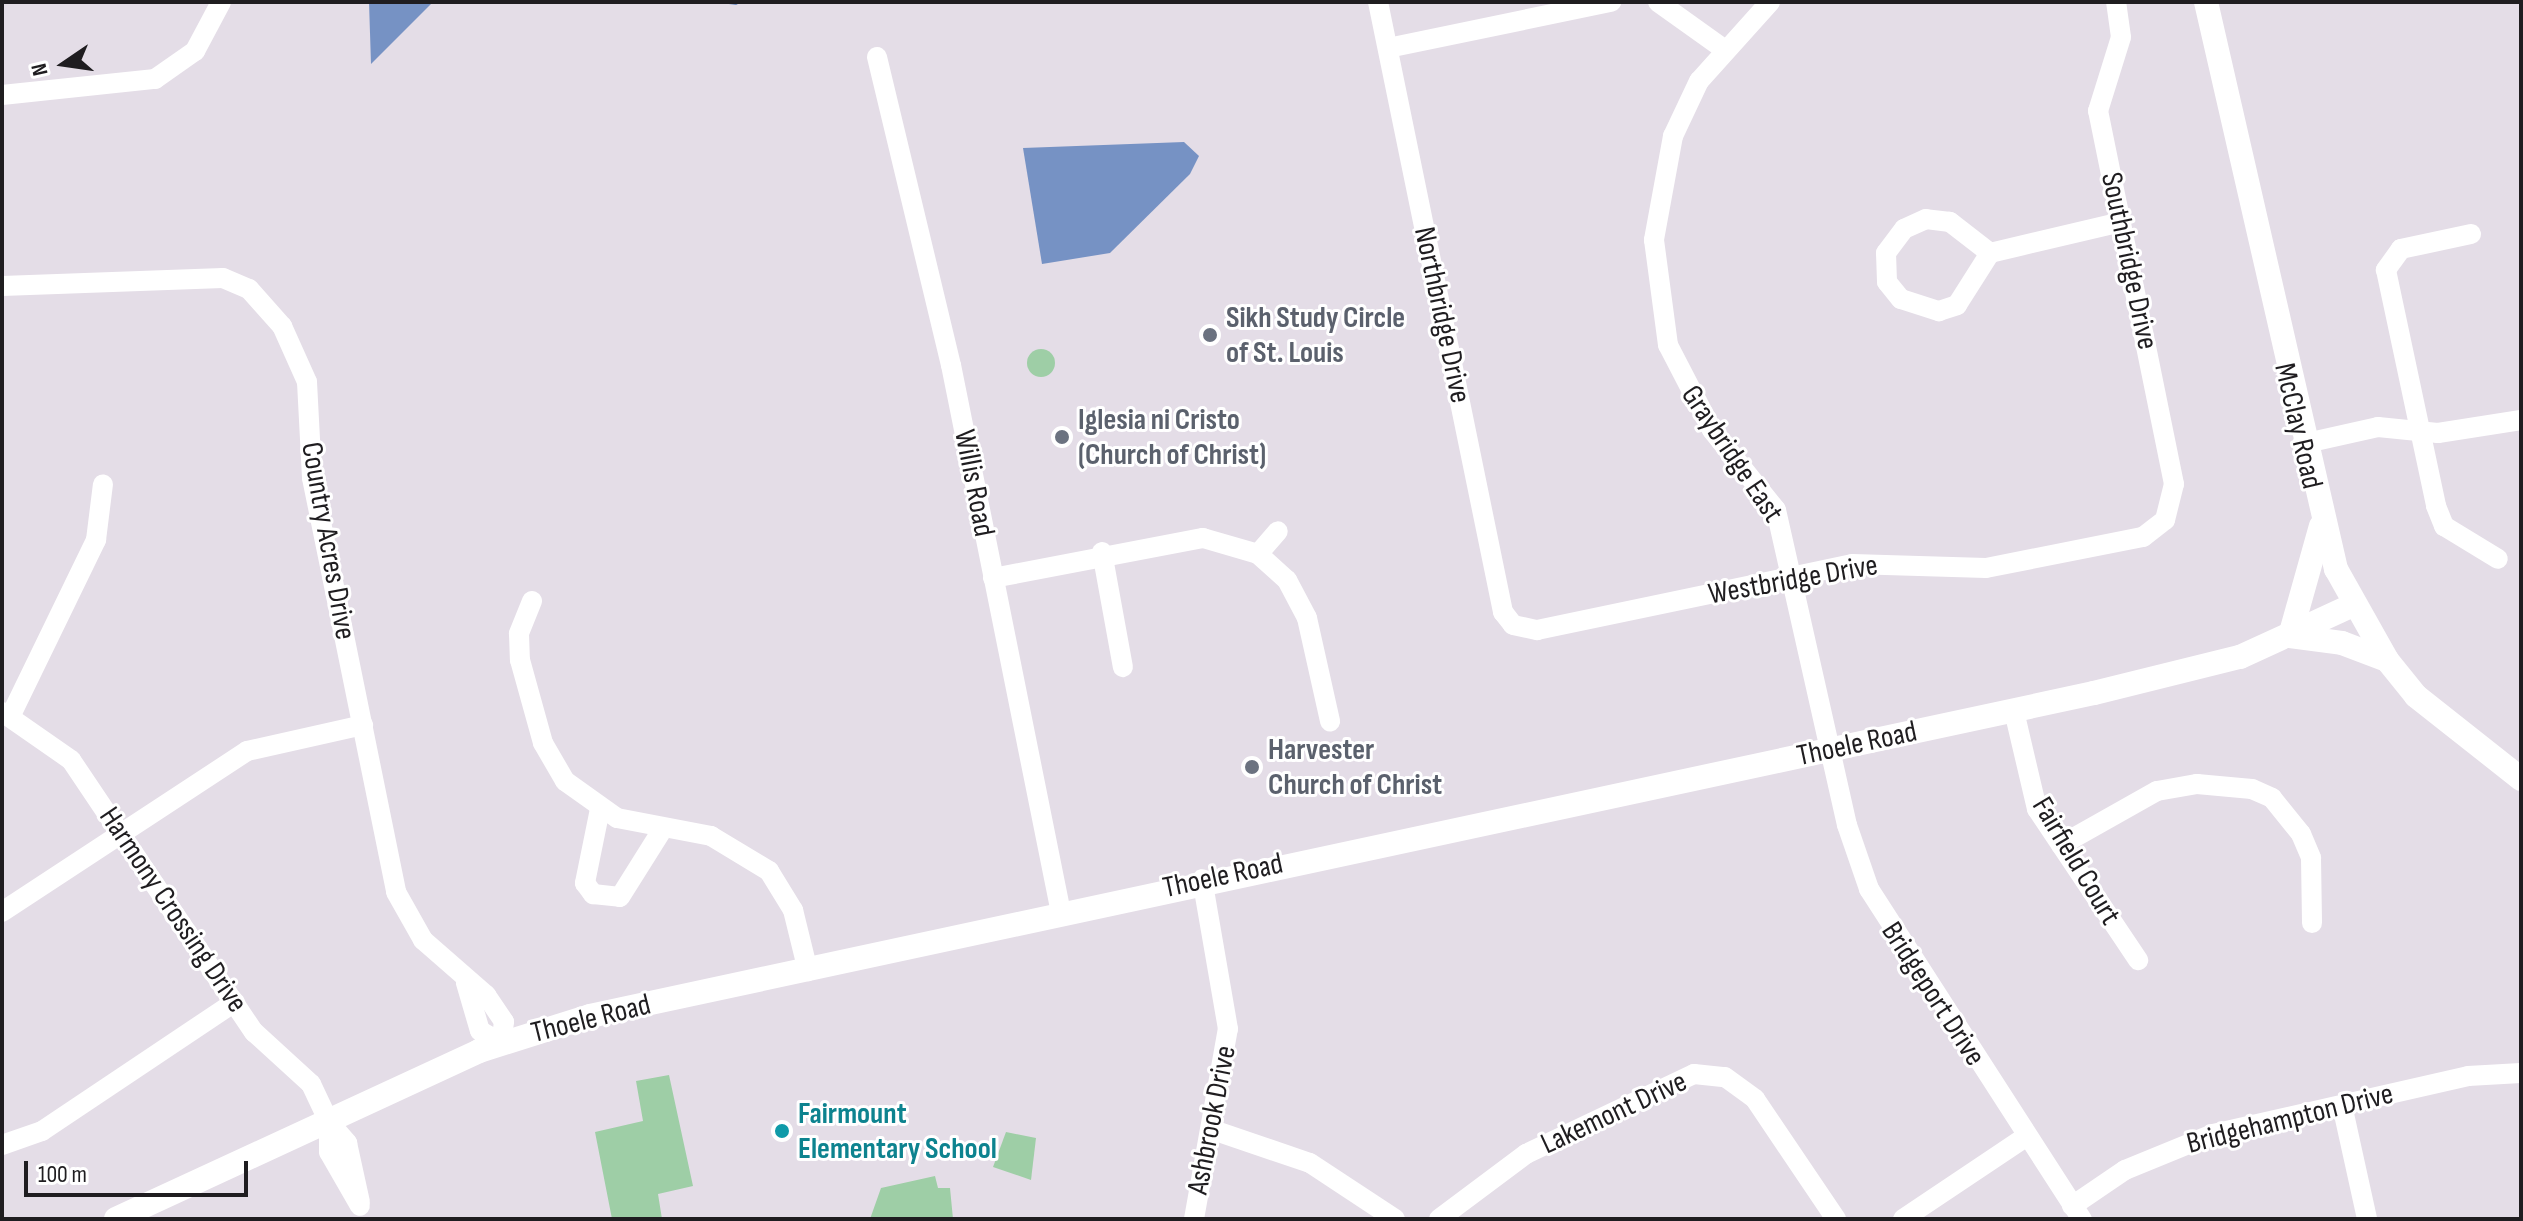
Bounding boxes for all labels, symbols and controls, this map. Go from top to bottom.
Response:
north arrow [24,24,104,104]
text: N [26,61,55,78]
street label: Southbridge Drive [2093,169,2165,353]
street label: Northbridge Drive [1406,224,1478,406]
place label: Sikh Study Circle of St. Louis [1226,300,1405,370]
marker: Sikh Study Circle of St. Louis [1201,326,1219,344]
street label: McClay Road [2266,360,2330,492]
street label: Graybridge East [1673,379,1791,529]
place label: Iglesia ni Cristo (Church of Christ) [1078,402,1266,472]
street label: Willis Road [946,427,1002,539]
marker: Iglesia ni Cristo (Church of Christ) [1053,428,1071,446]
street label: Country Acres Drive [293,439,363,643]
street label: Westbridge Drive [1706,547,1880,613]
street label: Thoele Road [1794,714,1920,774]
place label: Harvester Church of Christ [1268,732,1442,802]
marker: Harvester Church of Christ [1243,758,1261,776]
street label: Fairfield Court [2024,791,2128,931]
street label: Harmony Crossing Drive [91,800,255,1020]
street label: Thoele Road [1160,846,1286,906]
street label: Bridgeport Drive [1873,915,1993,1073]
street label: Thoele Road [528,987,654,1051]
street label: Ashbrook Drive [1180,1043,1244,1197]
street label: Lakemont Drive [1535,1064,1693,1162]
street label: Bridgehampton Drive [2183,1076,2397,1162]
place label: Fairmount Elementary School [798,1096,997,1166]
marker: Fairmount Elementary School [773,1122,791,1140]
scale bar [28,1145,252,1195]
text: 100 m [38,1160,87,1189]

